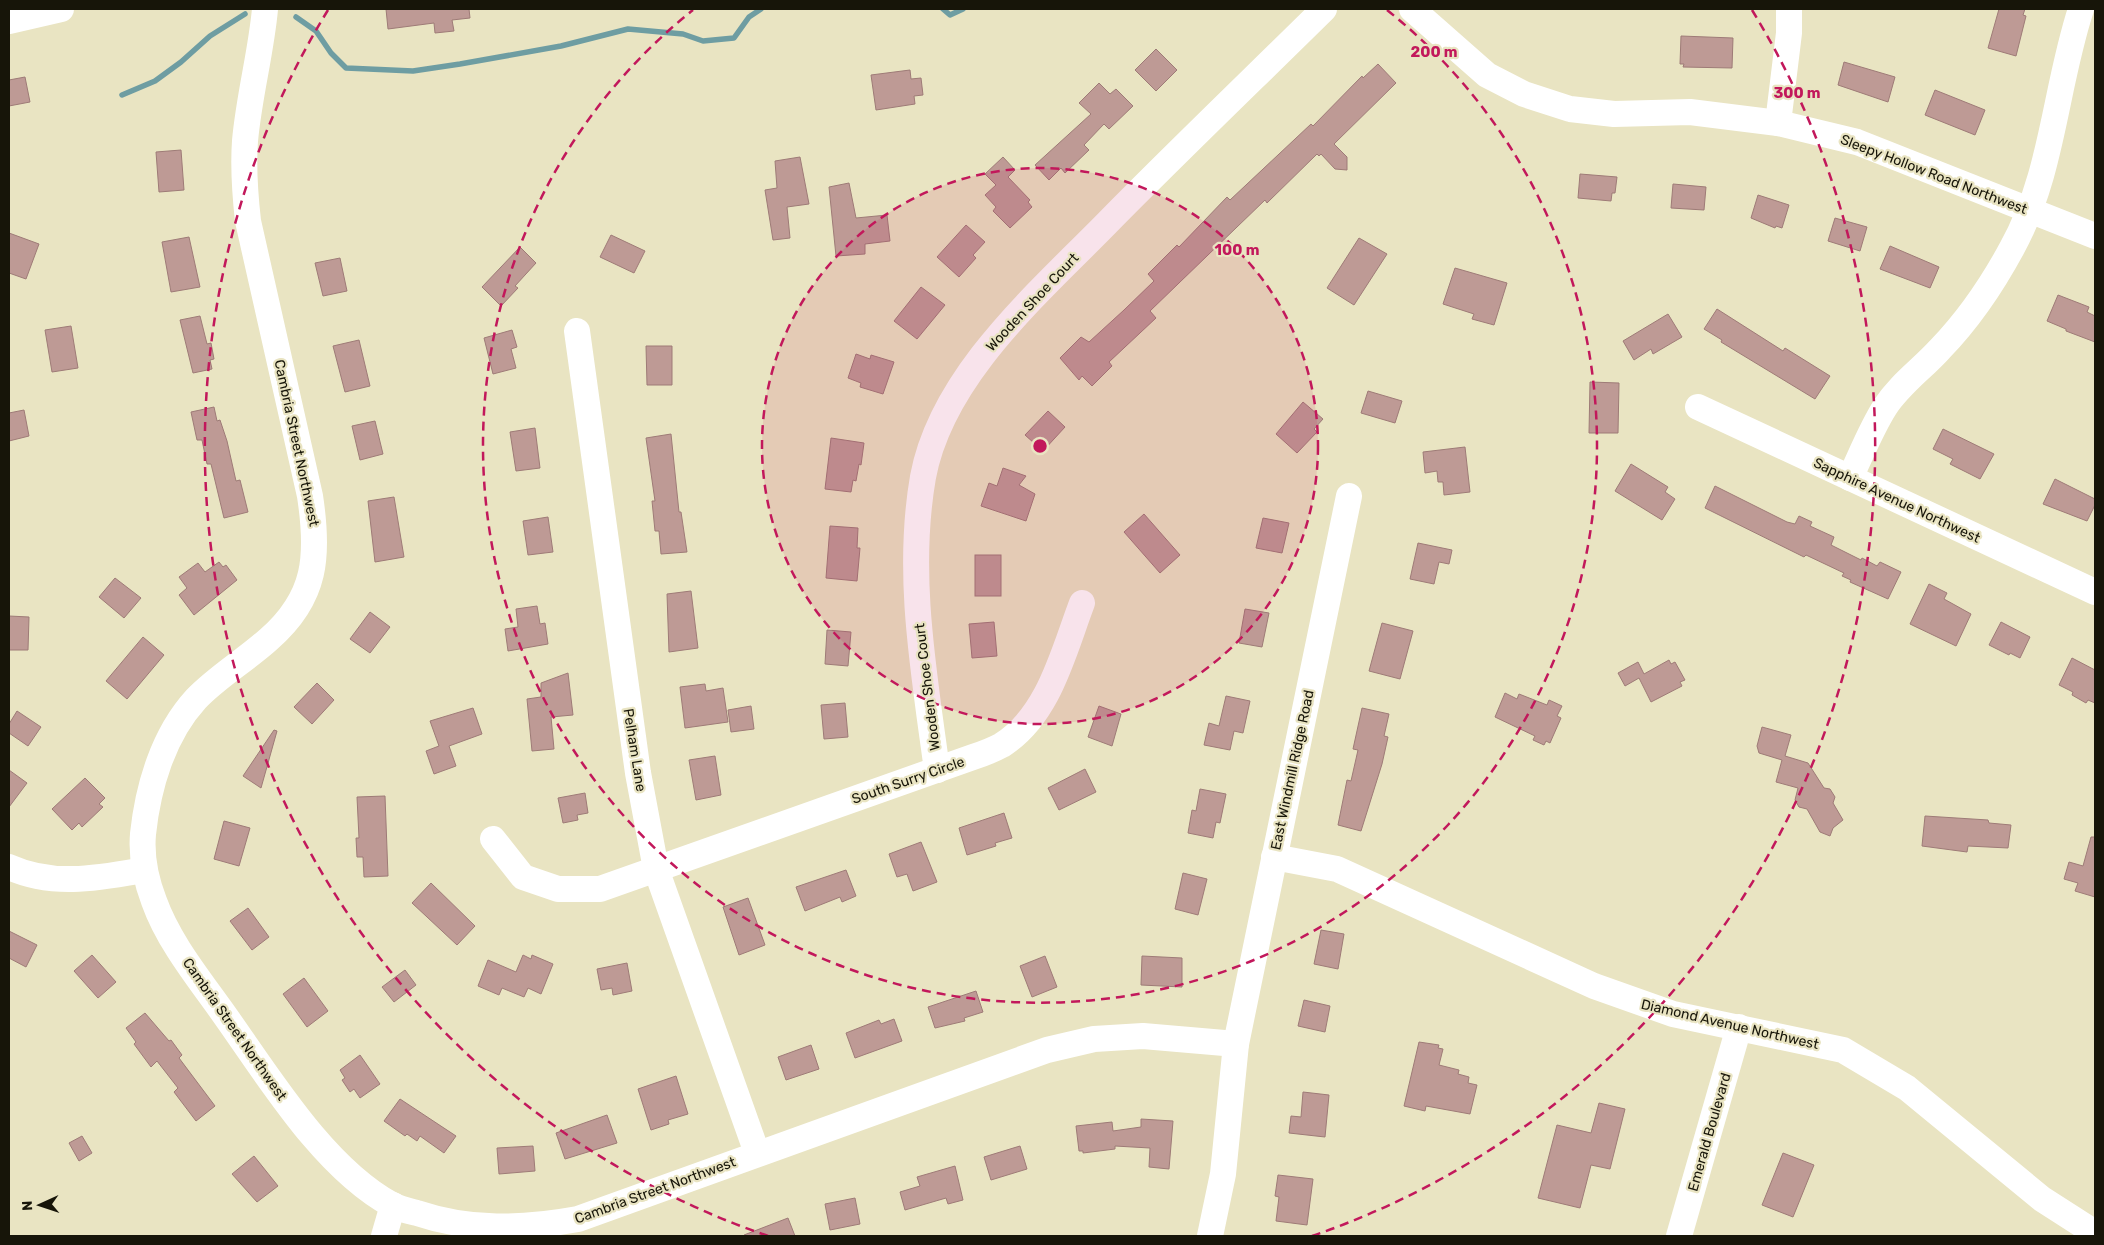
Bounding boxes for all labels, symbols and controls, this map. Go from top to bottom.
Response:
text: 200 m [1410,43,1458,61]
text: 300 m [1773,84,1821,102]
street label: Sleepy Hollow Road Northwest [1838,131,2030,218]
text: 100 m [1215,241,1259,259]
street label: Wooden Shoe Court [982,249,1083,355]
street label: Cambria Street Northwest [271,358,323,529]
centre of rings [1031,437,1049,455]
street label: Sapphire Avenue Northwest [1811,454,1983,547]
street label: Wooden Shoe Court [911,622,944,752]
street label: East Windmill Ridge Road [1267,689,1318,852]
street label: Pelham Lane [620,707,650,793]
street label: South Surry Circle [850,753,967,808]
street label: Cambria Street Northwest [179,955,291,1104]
street label: Diamond Avenue Northwest [1639,996,1821,1053]
street label: Emerald Boulevard [1684,1071,1735,1193]
street label: Cambria Street Northwest [572,1153,738,1228]
north arrow [15,1180,65,1230]
text: N [19,1200,36,1211]

